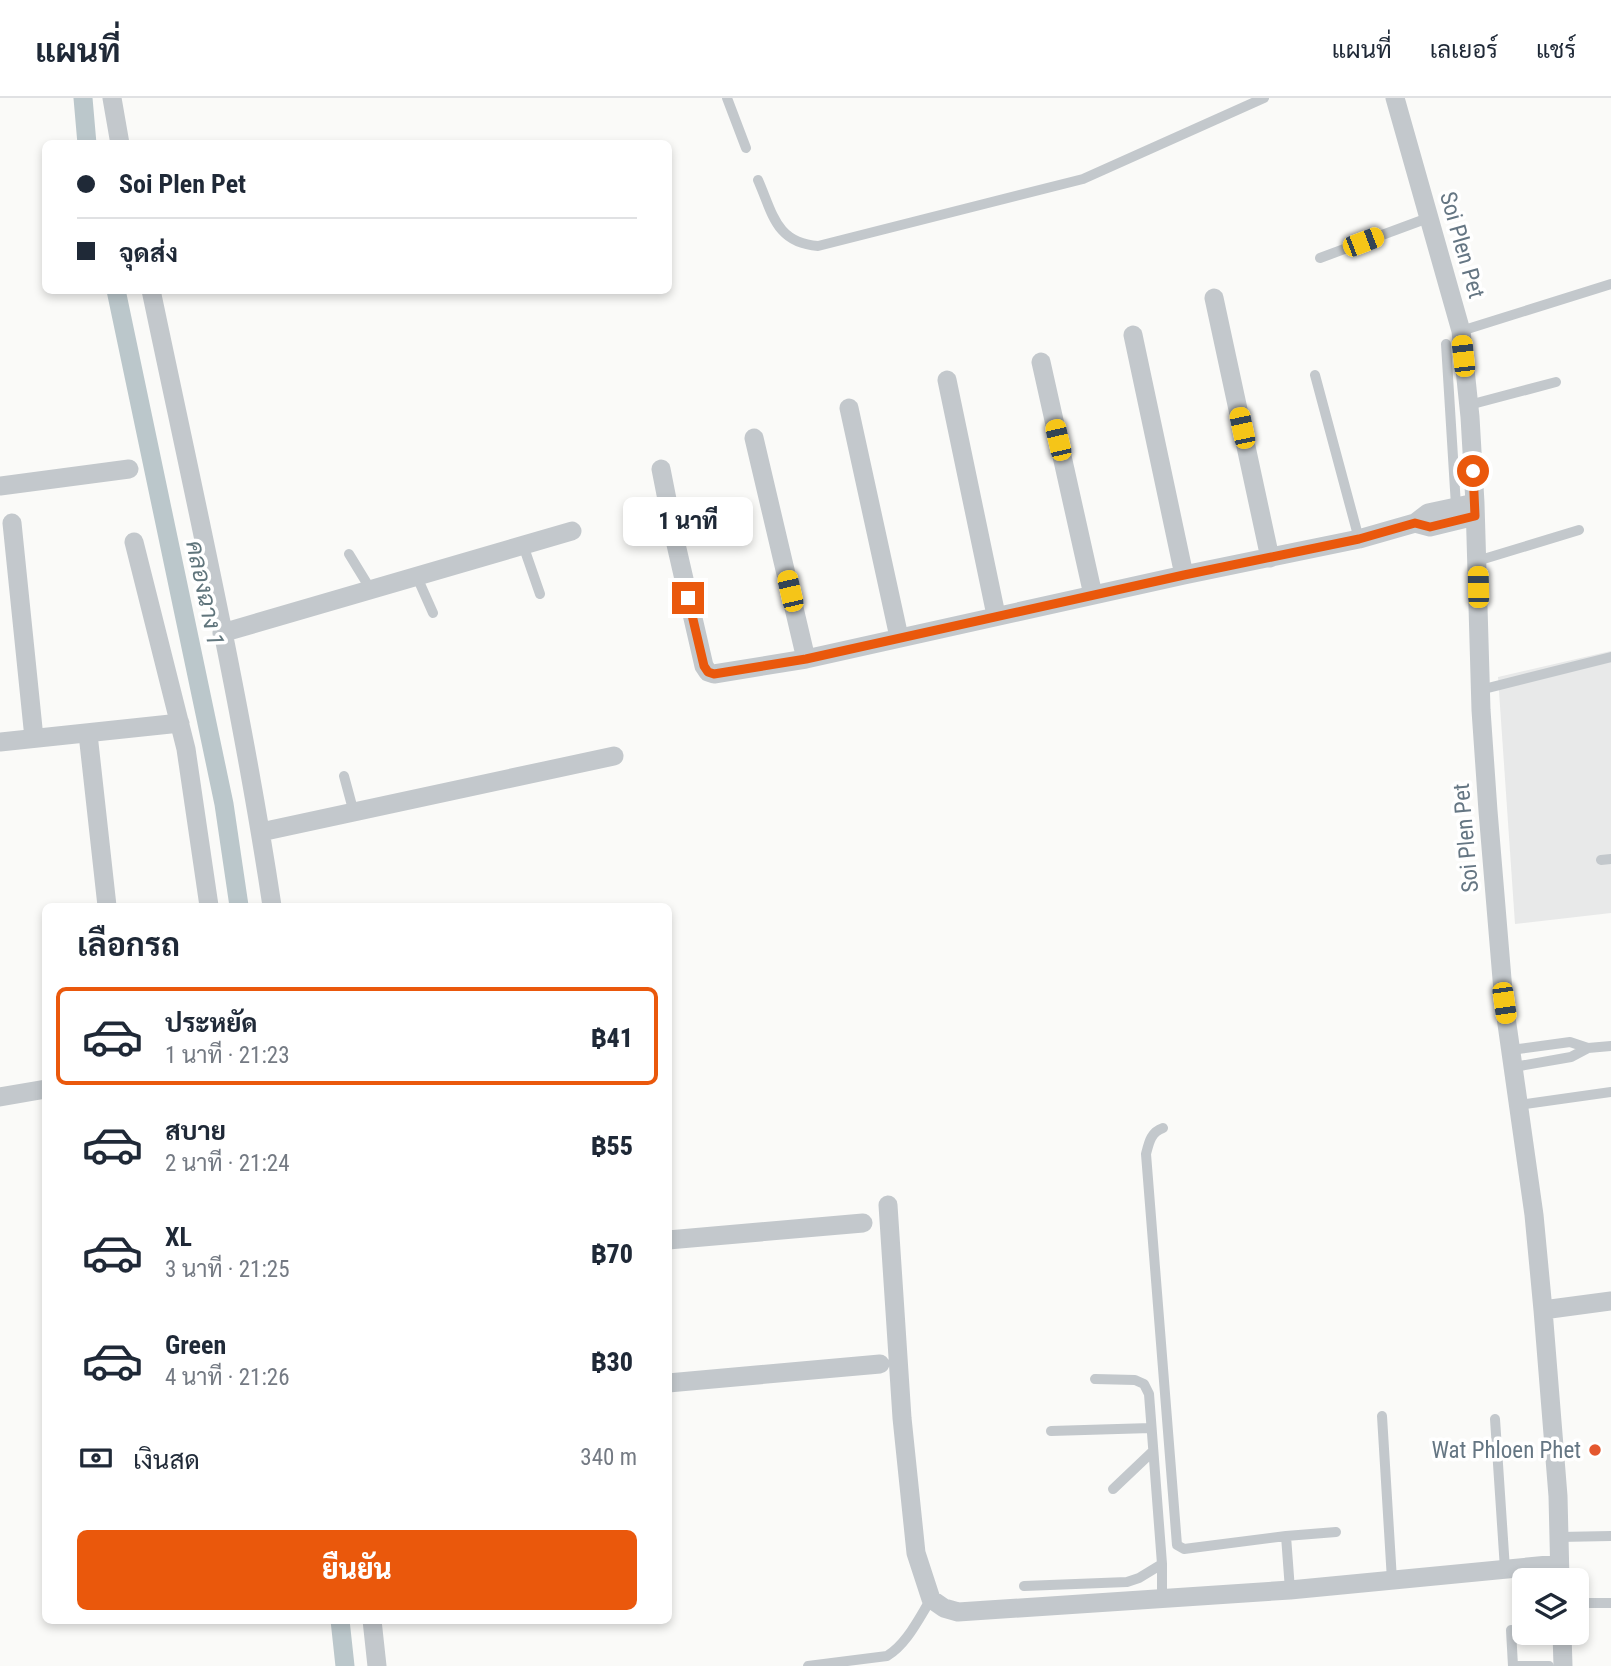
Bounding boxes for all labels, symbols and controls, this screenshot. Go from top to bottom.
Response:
text: แผนที่ [35,31,121,70]
text: แผนที่ [1332,36,1392,64]
text: เลเยอร์ [1430,36,1498,64]
text: แชร์ [1536,36,1576,64]
text: Soi Plen Pet [119,169,246,199]
street label: Soi Plen Pet [1434,189,1490,301]
car [1340,225,1387,259]
text: จุดส่ง [119,238,178,268]
car [1451,334,1476,378]
car [1228,405,1257,451]
car [1044,417,1073,463]
route start [1457,455,1489,487]
callout: 1 นาที [623,496,753,546]
text: 1 นาที [658,508,718,535]
water label: คลองฉาง 1 [180,538,230,648]
car [1468,566,1489,608]
car [776,568,805,614]
route end [672,582,704,614]
street label: Soi Plen Pet [1448,782,1484,894]
text: เลือกรถ [77,926,180,964]
car [1491,981,1518,1025]
icon: car [81,1005,144,1068]
text: ประหยัด [165,1008,258,1038]
text: ฿41 [591,1023,633,1053]
text: 1 นาที · 21:23 [165,1042,290,1069]
icon: car [81,1113,144,1176]
text: สบาย [165,1116,226,1146]
text: ฿55 [591,1131,633,1161]
text: 2 นาที · 21:24 [165,1150,290,1177]
icon: car [81,1221,144,1284]
text: XL [165,1222,192,1252]
text: ฿70 [591,1239,633,1269]
text: 3 นาที · 21:25 [165,1256,290,1283]
icon: car [81,1329,144,1392]
text: Green [165,1330,226,1360]
text: ฿30 [591,1347,633,1377]
text: 4 นาที · 21:26 [165,1364,290,1391]
place label: Wat Phloen Phet [1431,1437,1581,1464]
icon: cash [77,1439,115,1477]
marker: Wat Phloen Phet [1587,1442,1603,1458]
text: 340 m [580,1444,637,1471]
text: เงินสด [133,1445,200,1475]
button: ยืนยัน [77,1530,637,1610]
map controls [1512,1568,1589,1645]
button: layers [1512,1568,1589,1645]

